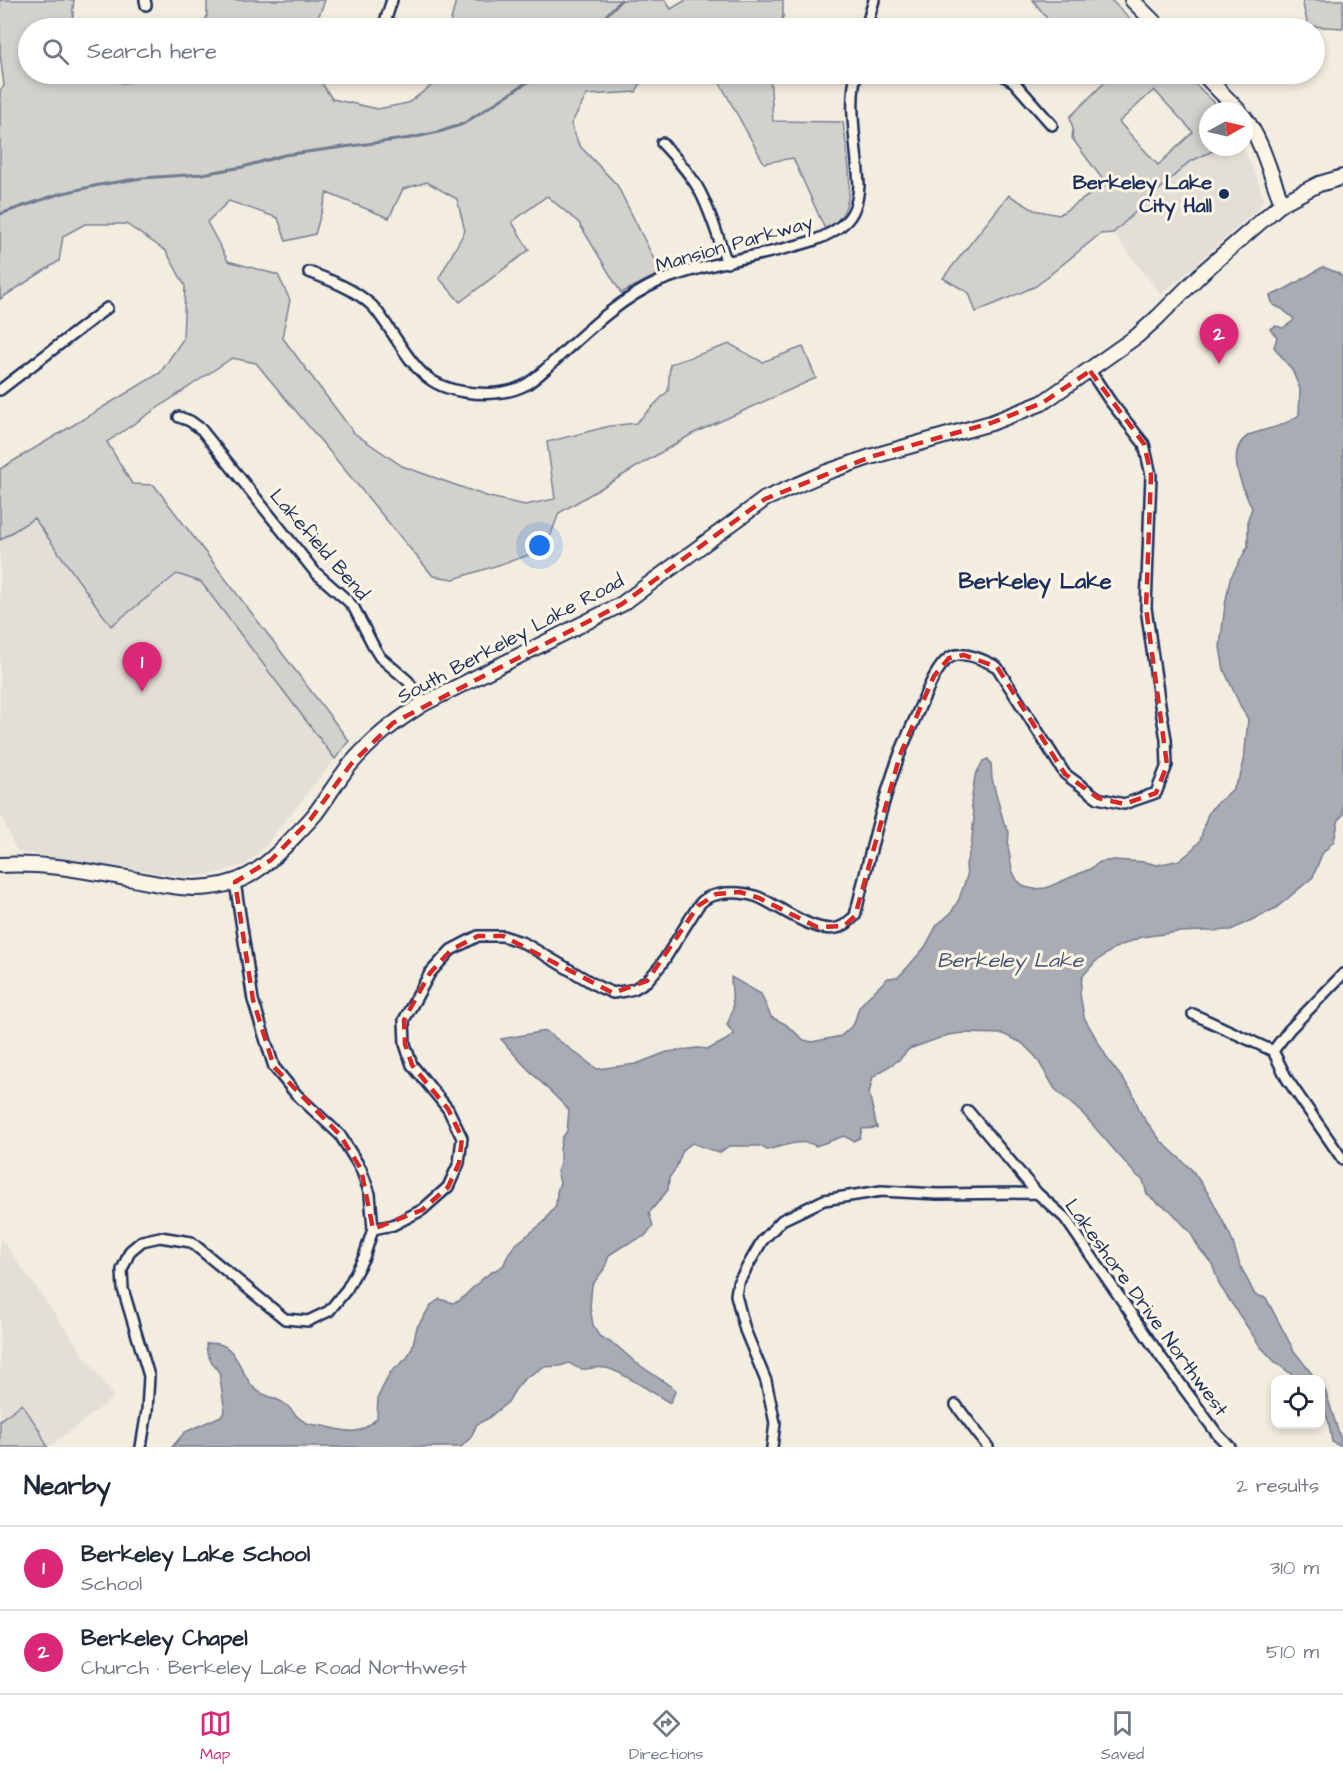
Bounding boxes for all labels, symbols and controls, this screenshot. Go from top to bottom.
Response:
search box [18,18,1325,84]
icon: search [39,35,72,68]
text: Search here [87,36,217,67]
north arrow [1199,102,1253,156]
place label: Berkeley Lake City Hall [1073,169,1212,221]
marker: Berkeley Lake City Hall [1217,187,1231,201]
street label: Mansion Parkway [652,208,817,281]
pin: 2 [1200,314,1238,364]
street label: Lakefield Bend [263,483,376,607]
your location [525,531,554,560]
district label: Berkeley Lake [958,566,1112,599]
street label: South Berkeley Lake Road [392,567,629,712]
pin: 1 [122,642,162,692]
water label: Berkeley Lake [937,946,1085,976]
street label: Lakeshore Drive Northwest [1058,1193,1235,1422]
map controls [1271,1375,1325,1429]
button: locate [1271,1375,1325,1429]
text: Nearby [24,1468,111,1504]
text: 2 results [1236,1472,1319,1500]
text: Berkeley Lake School [81,1539,310,1570]
text: 1 [42,1554,45,1582]
text: 310 m [1270,1554,1319,1582]
text: School [81,1570,142,1598]
text: Berkeley Chapel [81,1623,248,1654]
text: 2 [38,1638,49,1666]
text: 510 m [1266,1638,1319,1666]
text: Church · Berkeley Lake Road Northwest [81,1654,467,1682]
tab: Map [199,1707,232,1765]
tab: Directions [629,1707,703,1765]
tab: Saved [1101,1707,1144,1765]

